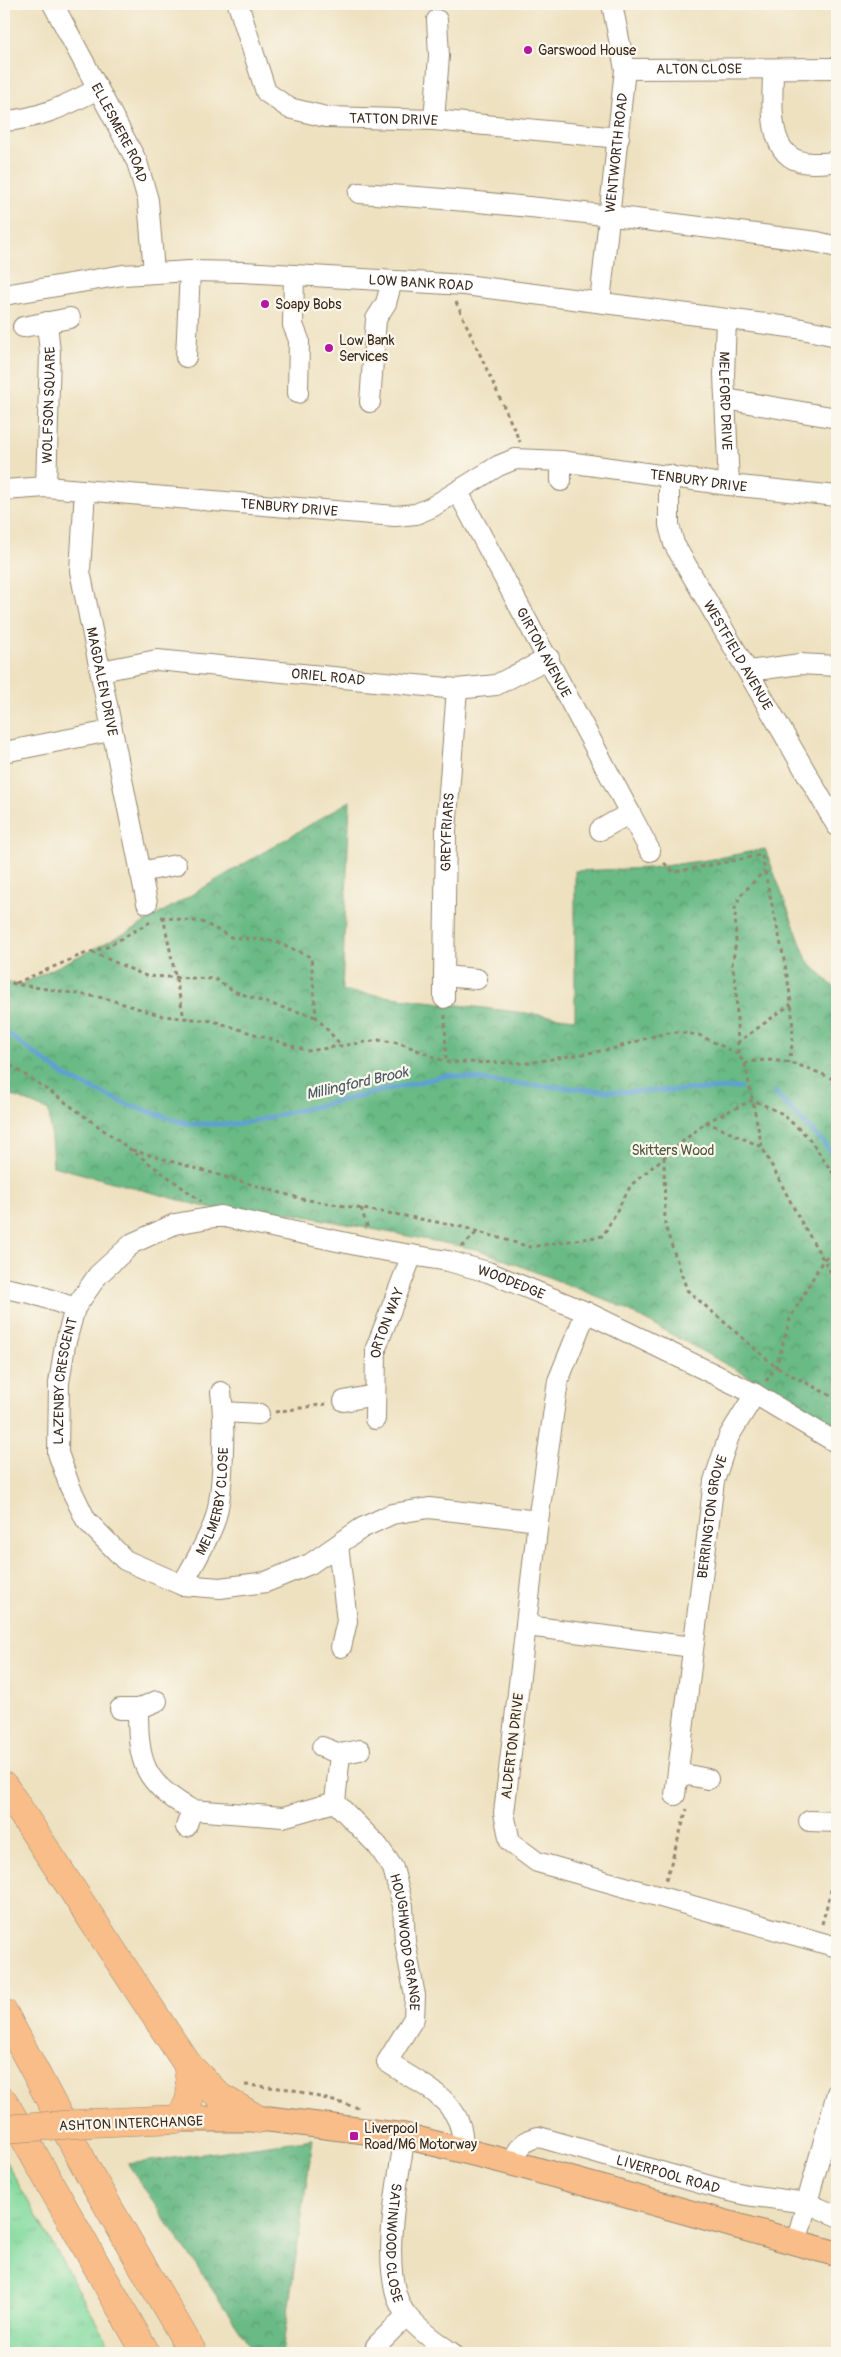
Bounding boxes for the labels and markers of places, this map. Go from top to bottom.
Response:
place label: Garswood House [538,42,636,59]
marker: Garswood House [522,44,534,56]
place label: Soapy Bobs [275,296,342,313]
marker: Soapy Bobs [259,298,271,310]
place label: Low Bank Services [339,332,395,365]
marker: Low Bank Services [323,342,335,354]
place label: Liverpool Road/M6 Motorway [364,2120,477,2153]
marker: Liverpool Road/M6 Motorway [348,2130,360,2142]

